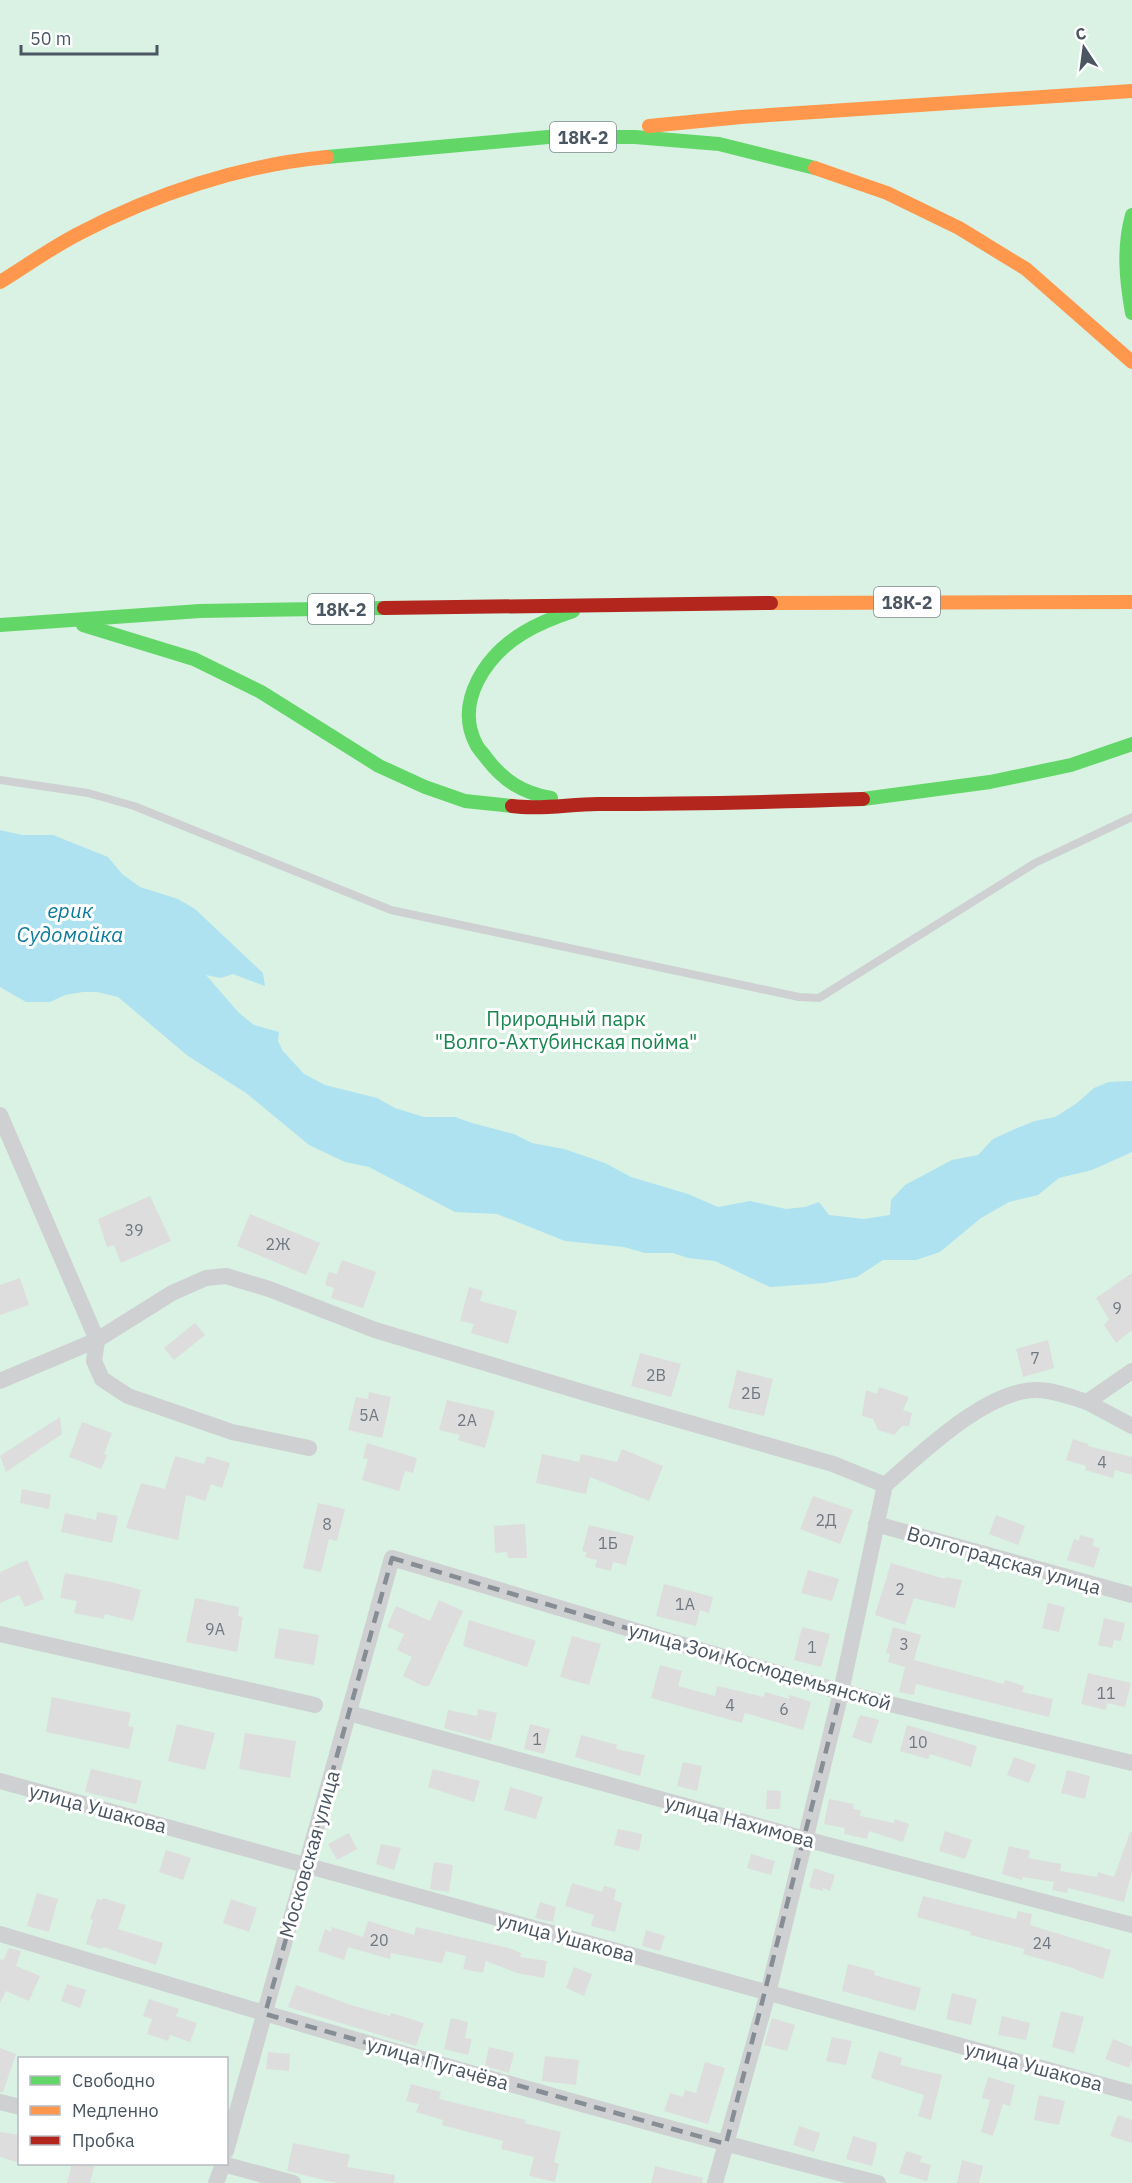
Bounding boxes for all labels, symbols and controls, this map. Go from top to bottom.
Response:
scale bar [21,18,158,56]
north arrow [1054,18,1114,78]
text: С [1073,22,1088,44]
text: 50 m [30,27,72,50]
road number: 18К-2 [550,122,616,152]
road number: 18К-2 [874,587,940,617]
road number: 18К-2 [308,594,374,624]
water label: ерик Судомойка [17,896,123,948]
park label: Природный парк "Волго-Ахтубинская пойма" [435,1005,697,1055]
house number: 39 [124,1220,144,1240]
house number: 2Ж [265,1234,291,1254]
house number: 9 [1112,1298,1122,1318]
house number: 7 [1030,1348,1040,1368]
house number: 2В [646,1365,666,1385]
house number: 2Б [741,1383,761,1403]
house number: 5А [359,1405,379,1425]
house number: 2А [457,1410,477,1430]
house number: 4 [1097,1452,1107,1472]
house number: 2Д [815,1510,837,1530]
house number: 8 [322,1514,332,1534]
street label: Волгоградская улица [904,1519,1105,1601]
house number: 1Б [598,1533,618,1553]
house number: 2 [895,1579,905,1599]
house number: 1А [675,1594,695,1614]
street label: улица Зои Космодемьянской [625,1616,895,1716]
house number: 9А [205,1619,225,1639]
house number: 3 [899,1634,909,1654]
house number: 1 [807,1637,817,1657]
house number: 11 [1096,1683,1116,1703]
house number: 4 [725,1695,735,1715]
house number: 6 [779,1699,789,1719]
house number: 1 [532,1729,542,1749]
house number: 10 [908,1732,928,1752]
street label: Московская улица [272,1767,346,1941]
street label: улица Ушакова [26,1777,170,1839]
street label: улица Нахимова [662,1788,818,1854]
street label: улица Ушакова [494,1906,638,1968]
house number: 20 [369,1930,389,1950]
house number: 24 [1032,1933,1052,1953]
street label: улица Пугачёва [364,2030,512,2096]
street label: улица Ушакова [962,2035,1106,2097]
legend [18,2057,228,2165]
text: Свободно [72,2069,155,2092]
text: Медленно [72,2099,159,2122]
text: Пробка [72,2129,135,2152]

